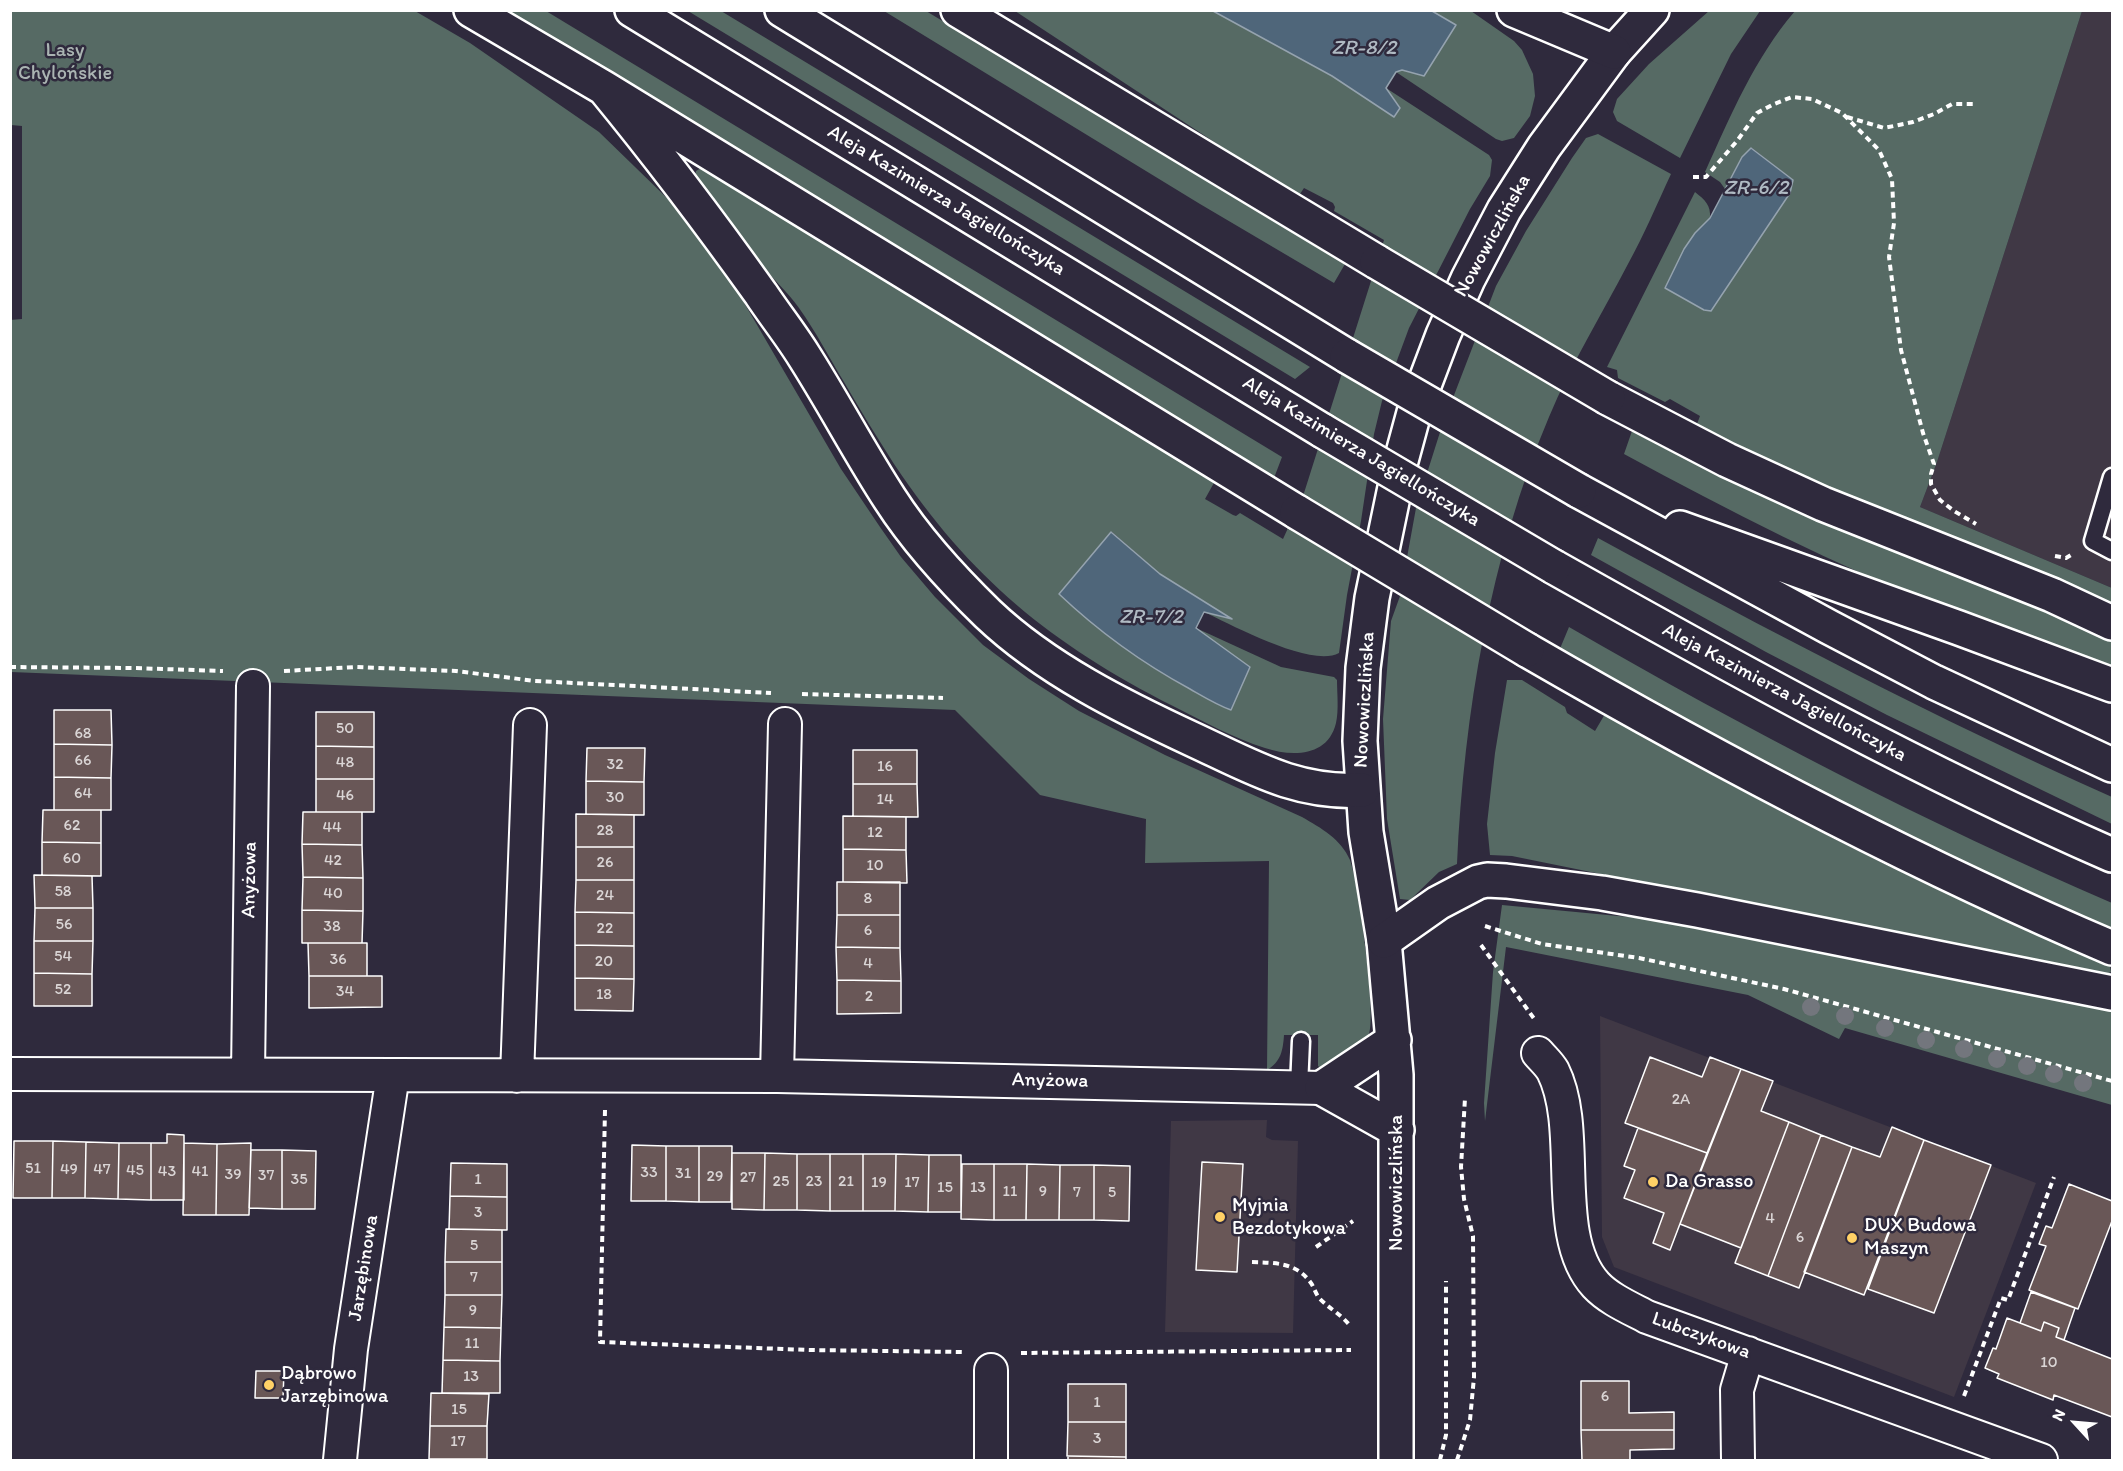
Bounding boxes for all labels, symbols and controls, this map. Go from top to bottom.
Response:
water label: ZR-8/2 [1332,36,1396,62]
park label: Lasy Chylońskie [18,39,112,86]
street label: Aleja Kazimierza Jagiellończyka [823,120,1069,282]
street label: Nowowiczlińska [1450,171,1536,301]
water label: ZR-6/2 [1724,176,1788,202]
street label: Aleja Kazimierza Jagiellończyka [1238,371,1484,533]
water label: ZR-7/2 [1119,605,1183,631]
street label: Aleja Kazimierza Jagiellończyka [1658,618,1910,768]
street label: Nowowiczlińska [1349,631,1381,769]
house number: 50 [336,719,354,739]
house number: 68 [74,724,92,744]
house number: 66 [75,751,91,771]
house number: 48 [336,753,354,773]
house number: 32 [606,755,624,775]
house number: 16 [877,757,893,777]
house number: 64 [74,784,92,804]
house number: 46 [336,786,354,806]
house number: 30 [606,788,624,808]
house number: 14 [876,790,894,810]
house number: 62 [64,816,80,836]
house number: 44 [322,818,342,838]
house number: 28 [596,821,614,841]
house number: 12 [867,823,883,843]
street label: Anyżowa [237,842,263,918]
house number: 60 [63,849,81,869]
house number: 42 [324,851,342,871]
house number: 26 [597,853,613,873]
house number: 10 [866,856,884,876]
house number: 58 [54,882,72,902]
house number: 40 [323,884,343,904]
house number: 24 [596,886,614,906]
house number: 8 [864,889,872,909]
house number: 56 [56,915,72,935]
house number: 38 [323,917,341,937]
house number: 22 [597,919,613,939]
house number: 6 [864,921,872,941]
house number: 54 [54,947,72,967]
house number: 36 [329,950,347,970]
house number: 20 [595,952,613,972]
house number: 4 [863,954,873,974]
house number: 52 [55,980,71,1000]
house number: 34 [336,982,354,1002]
house number: 18 [596,985,612,1005]
house number: 2 [865,987,873,1007]
street label: Anyżowa [1012,1068,1088,1094]
house number: 2A [1672,1090,1690,1110]
street label: Nowowiczlińska [1385,1115,1409,1251]
house number: 51 [25,1159,41,1179]
house number: 49 [60,1160,78,1180]
house number: 47 [93,1160,111,1180]
house number: 45 [126,1161,144,1181]
house number: 43 [158,1162,176,1182]
house number: 41 [191,1162,209,1182]
house number: 33 [640,1163,658,1183]
house number: 31 [675,1164,691,1184]
house number: 39 [224,1165,242,1185]
house number: 37 [258,1166,274,1186]
house number: 29 [707,1167,723,1187]
house number: 27 [740,1168,756,1188]
house number: 35 [290,1170,308,1190]
house number: 1 [474,1170,482,1190]
place label: Da Grasso [1665,1170,1753,1194]
house number: 25 [773,1172,789,1192]
house number: 23 [805,1172,823,1192]
house number: 21 [838,1172,854,1192]
house number: 19 [871,1173,887,1193]
house number: 17 [904,1173,920,1193]
marker: Da Grasso [1646,1175,1660,1189]
house number: 15 [937,1178,953,1198]
house number: 13 [970,1178,986,1198]
house number: 11 [1003,1182,1017,1202]
house number: 9 [1039,1182,1047,1202]
house number: 7 [1073,1183,1081,1203]
house number: 5 [1108,1183,1116,1203]
place label: Myjnia Bezdotykowa [1232,1194,1346,1241]
house number: 3 [474,1203,482,1223]
house number: 4 [1765,1209,1775,1229]
marker: Myjnia Bezdotykowa [1213,1210,1227,1224]
street label: Jarzębinowa [344,1213,384,1323]
place label: DUX Budowa Maszyn [1864,1214,1976,1261]
house number: 6 [1796,1228,1804,1248]
marker: DUX Budowa Maszyn [1845,1231,1859,1245]
house number: 5 [470,1236,478,1256]
house number: 7 [470,1268,478,1288]
house number: 9 [469,1301,477,1321]
street label: Lubczykowa [1648,1307,1754,1365]
house number: 11 [465,1334,479,1354]
house number: 10 [2040,1353,2058,1373]
place label: Dąbrowo Jarzębinowa [281,1362,388,1409]
house number: 13 [463,1367,479,1387]
marker: Dąbrowo Jarzębinowa [262,1378,276,1392]
house number: 6 [1601,1387,1609,1407]
house number: 1 [1093,1393,1101,1413]
north arrow [2045,1393,2105,1453]
house number: 15 [451,1400,467,1420]
text: N [2047,1406,2069,1424]
house number: 3 [1093,1429,1101,1449]
house number: 17 [450,1432,466,1452]

